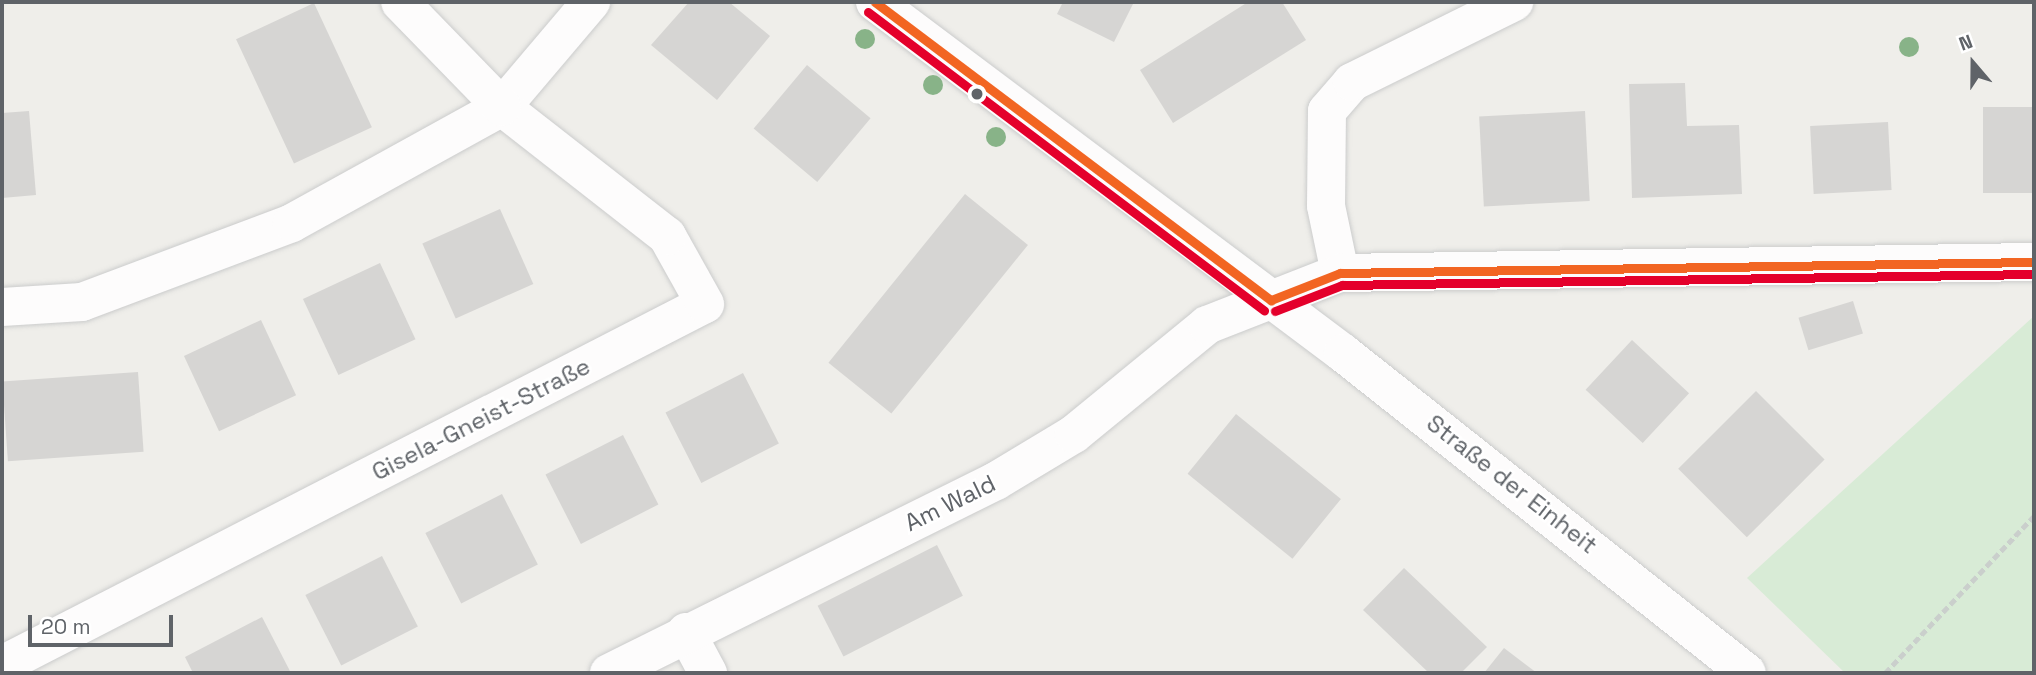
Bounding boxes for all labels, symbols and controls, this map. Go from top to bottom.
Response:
north arrow [1938,28,2008,98]
text: N [1955,29,1976,57]
unlabelled marker [970,87,984,101]
street label: Gisela-Gneist-Straße [367,351,595,487]
street label: Straße der Einheit [1421,408,1603,560]
street label: Am Wald [900,469,1000,537]
scale bar [32,602,177,646]
text: 20 m [41,613,91,640]

